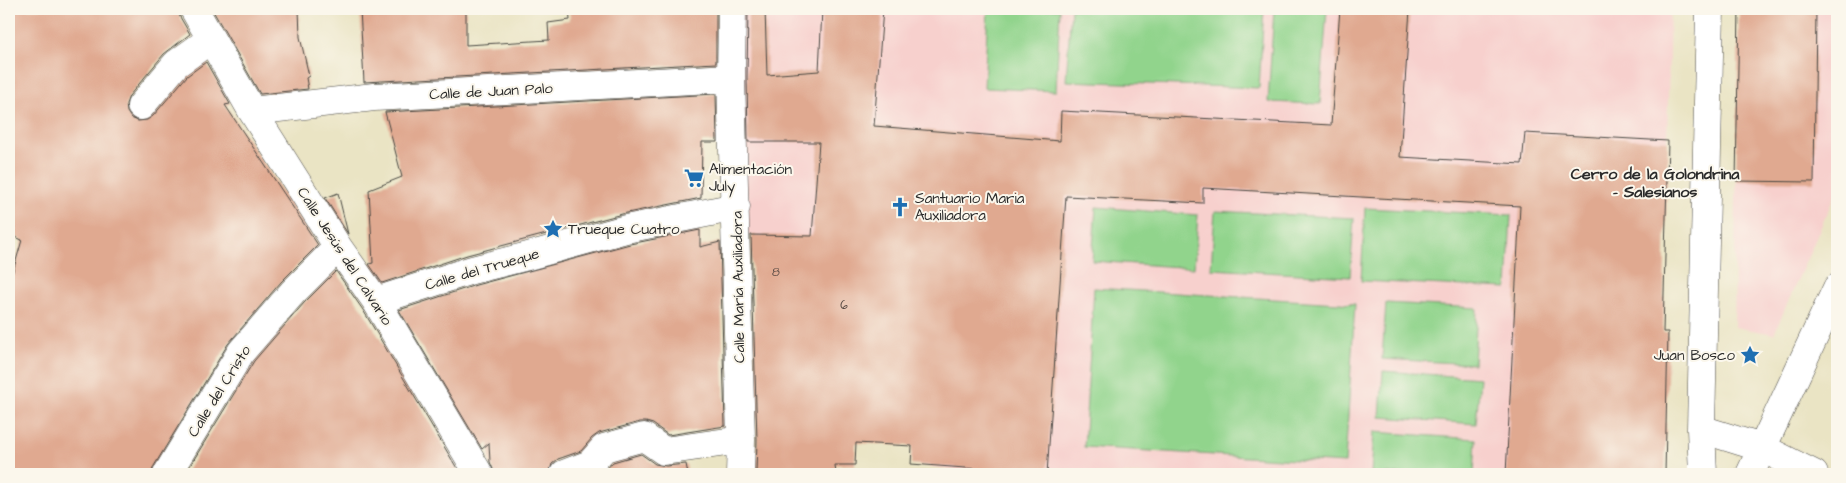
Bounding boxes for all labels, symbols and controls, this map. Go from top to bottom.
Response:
street label: Calle de Juan Palo [429,78,554,105]
place label: Alimentación July [709,159,792,198]
district label: Cerro de la Golondrina - Salesianos [1571,163,1740,203]
supermarket icon: Alimentación July [683,167,705,189]
street label: Calle Jesús del Calvario [292,183,398,330]
place label: Santuario Maria Auxiliadora [915,188,1025,226]
church icon: Santuario Maria Auxiliadora [889,196,911,218]
street label: Calle María Auxiliadora [727,210,750,363]
place icon: Trueque Cuatro [542,218,564,240]
place label: Trueque Cuatro [568,219,680,240]
street label: Calle del Trueque [422,243,542,296]
house number: 8 [772,264,780,281]
house number: 6 [840,297,848,314]
street label: Calle del Cristo [183,341,256,441]
place icon: Juan Bosco [1739,344,1761,366]
place label: Juan Bosco [1654,345,1736,366]

